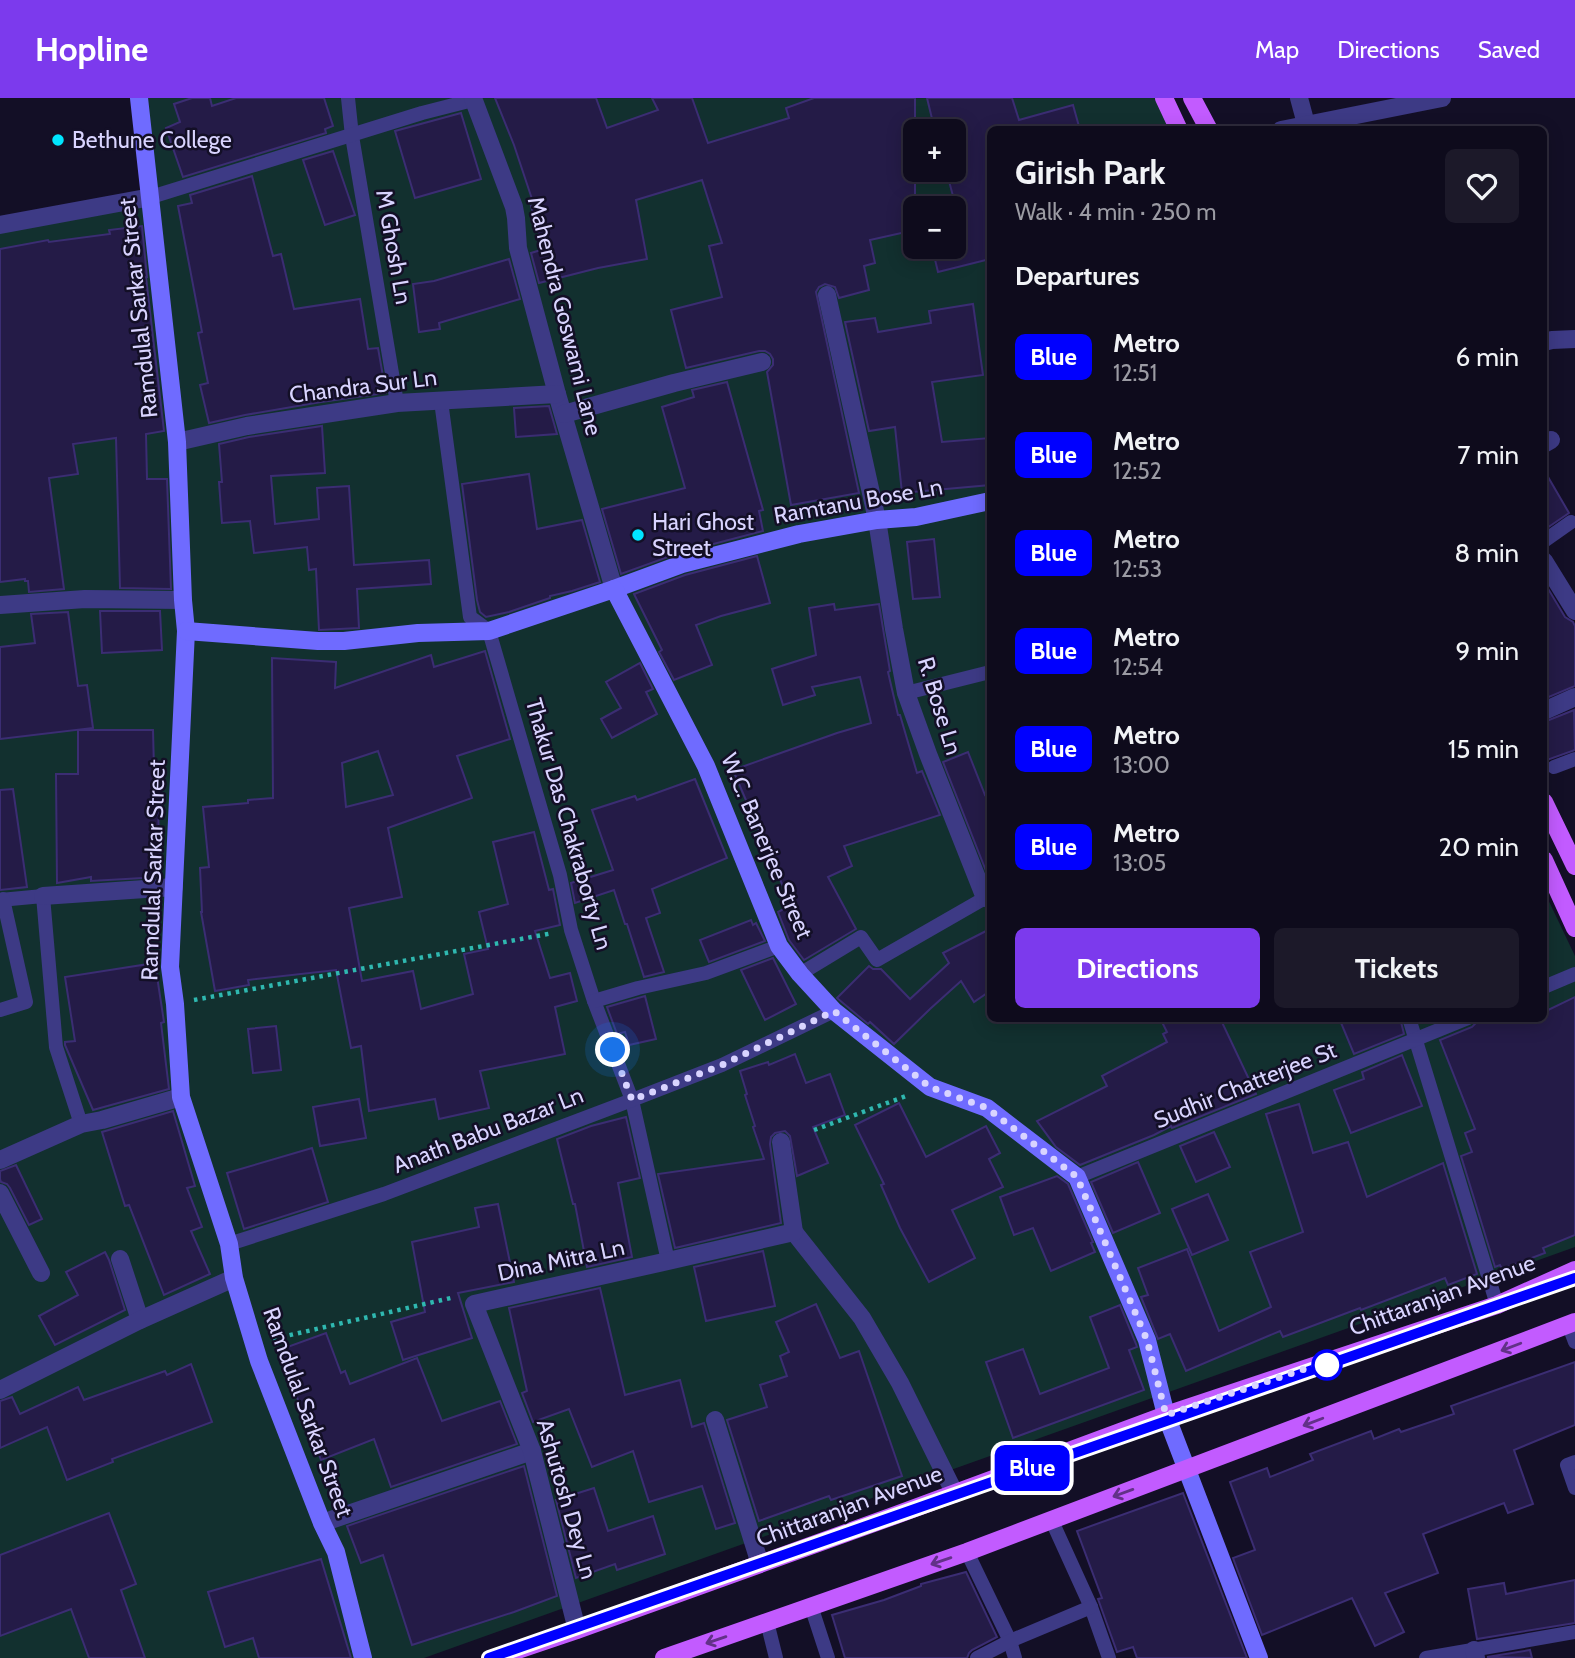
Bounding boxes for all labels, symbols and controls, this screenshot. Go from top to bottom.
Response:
text: Hopline [35,29,148,69]
text: Map [1255,35,1299,64]
text: Directions [1337,35,1440,64]
text: Saved [1478,35,1540,64]
map controls [903,119,966,259]
button: + [903,119,966,182]
place label: Bethune College [72,126,232,154]
marker: Bethune College [50,132,66,148]
button: heart [1445,149,1519,223]
text: Girish Park [1015,152,1166,192]
street label: M Ghosh Ln [370,188,418,306]
street label: Mahendra Goswami Lane [522,194,608,439]
street label: Ramdulal Sarkar Street [112,196,163,420]
button: − [903,196,966,259]
text: Walk · 4 min · 250 m [1015,198,1217,226]
text: Departures [1015,260,1139,292]
text: Metro [1113,327,1180,359]
text: 6 min [1456,341,1519,373]
text: Blue [1030,342,1077,371]
text: 12:51 [1113,359,1157,387]
street label: Chandra Sur Ln [287,363,439,409]
text: Metro [1113,425,1180,457]
text: 7 min [1457,439,1519,471]
text: Blue [1030,440,1077,469]
text: 12:52 [1113,457,1162,485]
street label: Ramtanu Bose Ln [771,472,945,530]
place label: Hari Ghost Street [652,508,754,562]
text: Metro [1113,523,1180,555]
marker: Hari Ghost Street [630,527,646,543]
text: 8 min [1455,537,1519,569]
text: Blue [1030,538,1077,567]
text: 12:53 [1113,555,1162,583]
text: Metro [1113,621,1180,653]
text: 9 min [1456,635,1519,667]
text: Blue [1030,636,1077,665]
text: 12:54 [1113,653,1163,681]
street label: R. Bose Ln [912,654,968,758]
street label: Thakur Das Chakraborty Ln [520,695,618,953]
text: Metro [1113,719,1180,751]
text: 15 min [1448,733,1519,765]
text: Blue [1030,734,1077,763]
street label: W.C. Banerjee Street [715,749,819,943]
text: 13:00 [1113,751,1170,779]
street label: Ramdulal Sarkar Street [135,759,171,981]
text: Metro [1113,817,1180,849]
text: 20 min [1439,831,1519,863]
text: Blue [1030,832,1077,861]
text: 13:05 [1113,849,1166,877]
button: Directions [1015,928,1260,1008]
button: Tickets [1274,928,1519,1008]
your location [595,1032,630,1067]
street label: Sudhir Chatterjee St [1150,1036,1341,1134]
street label: Anath Babu Bazar Ln [389,1081,587,1179]
street label: Dina Mitra Ln [495,1233,627,1287]
street label: Chittaranjan Avenue [1345,1248,1539,1342]
street label: Ramdulal Sarkar Street [257,1303,359,1521]
one-way arrow [1501,1342,1523,1354]
unlabelled marker [1312,1350,1342,1380]
street label: Ashutosh Dey Ln [531,1416,603,1582]
one-way arrow [1303,1416,1325,1429]
line badge: Blue [983,1445,1081,1491]
text: Blue [1009,1453,1055,1482]
street label: Chittaranjan Avenue [752,1459,946,1553]
one-way arrow [1112,1488,1134,1500]
one-way arrow [930,1555,952,1568]
one-way arrow [705,1635,727,1647]

